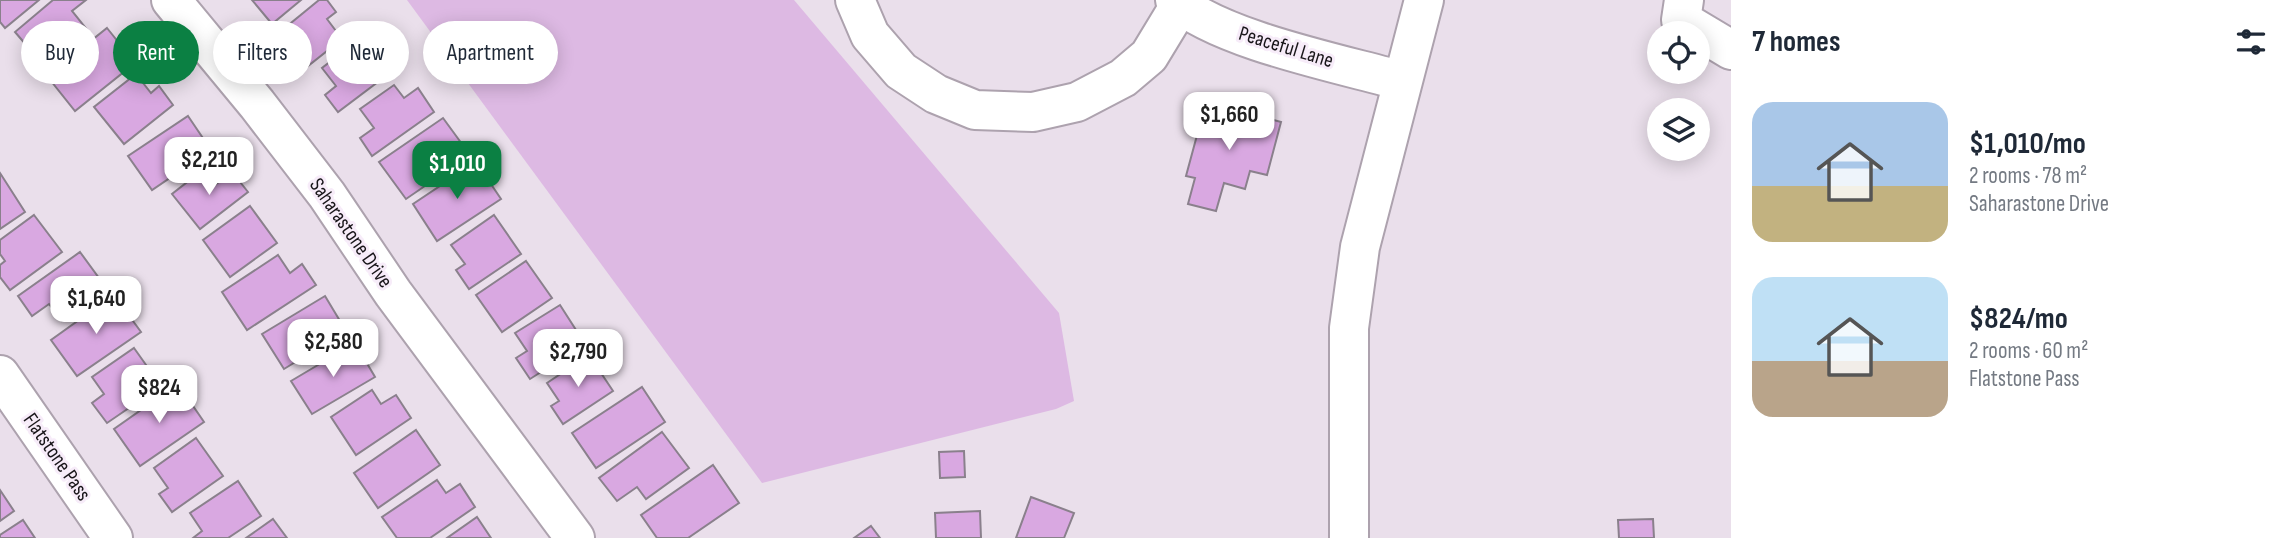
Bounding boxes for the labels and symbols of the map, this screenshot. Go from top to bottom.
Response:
street label: Peaceful Lane [1236,21,1336,73]
pin: $1,660 [1172,92,1286,152]
pin: $2,210 [152,138,266,197]
pin: $1,010 [400,142,514,201]
street label: Saharastone Drive [304,173,398,293]
pin: $1,640 [39,276,153,336]
pin: $2,580 [276,320,390,379]
pin: $2,790 [521,330,635,389]
pin: $824 [118,366,200,425]
street label: Flatstone Pass [18,408,96,506]

